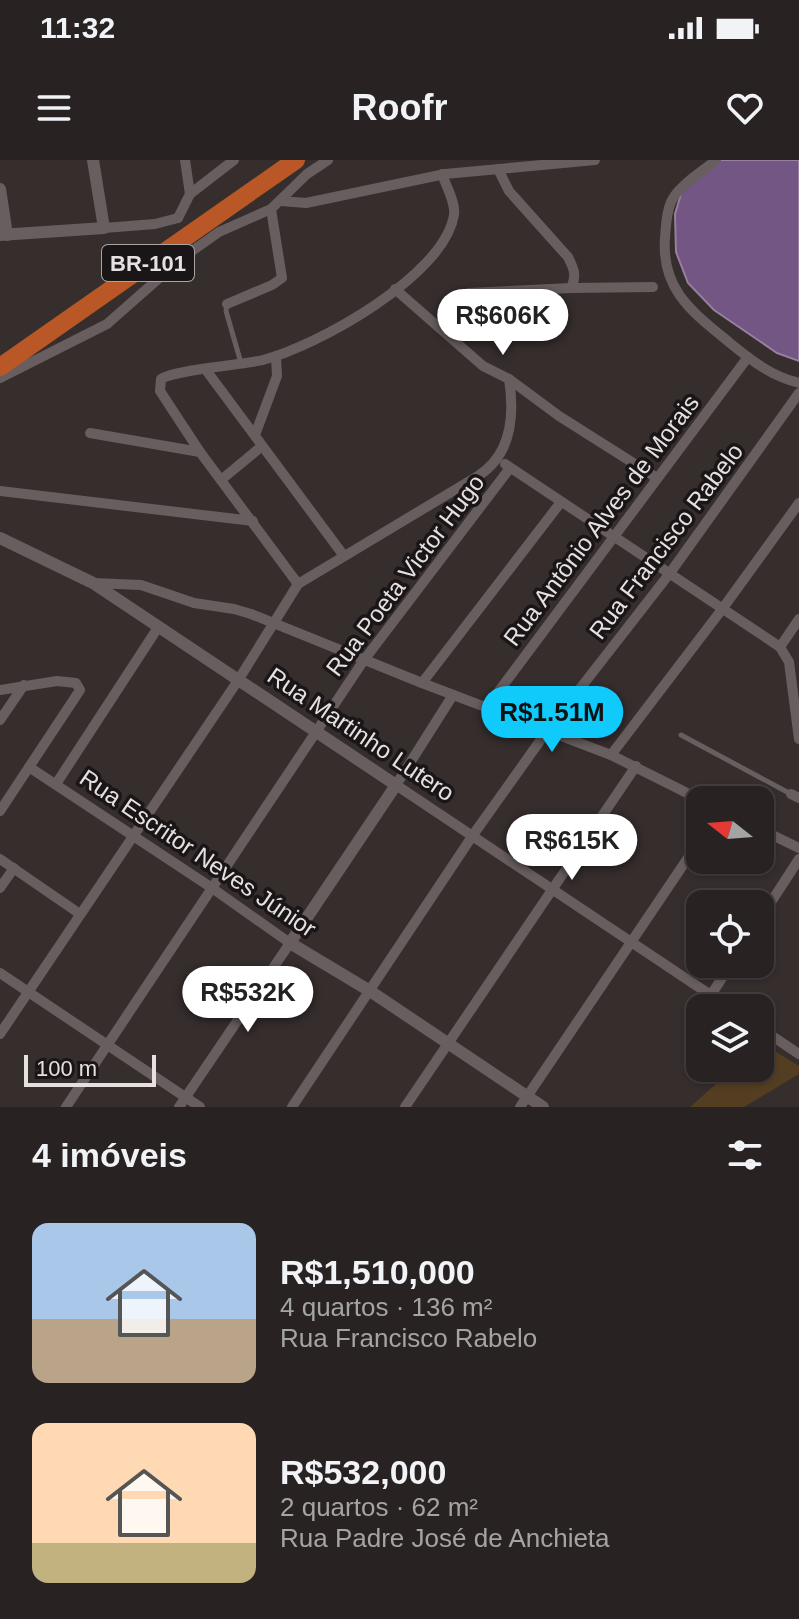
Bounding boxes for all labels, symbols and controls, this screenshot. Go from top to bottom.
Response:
text: 11:32 [40,11,115,44]
icon: menu [32,86,76,130]
icon: heart [723,86,767,130]
text: Roofr [352,87,447,128]
road number: BR-101 [102,245,194,281]
pin: R$606K [438,289,568,357]
text: R$606K [455,300,551,330]
street label: Rua Antônio Alves de Morais [498,389,704,651]
street label: Rua Francisco Rabelo [584,438,748,644]
street label: Rua Poeta Victor Hugo [320,469,490,681]
street label: Rua Martinho Lutero [263,662,459,806]
pin: R$1.51M [478,686,626,754]
text: R$1.51M [499,697,605,727]
street label: Rua Escritor Neves Júnior [75,764,321,942]
north arrow [686,786,774,874]
map controls [686,786,774,1082]
pin: R$615K [507,814,637,882]
text: R$615K [524,825,620,855]
button: locate [686,890,774,978]
pin: R$532K [183,966,313,1034]
text: R$532K [200,977,296,1007]
button: layers [686,994,774,1082]
scale bar [24,1051,156,1087]
text: 100 m [36,1056,97,1081]
icon: filters [723,1133,767,1177]
text: 4 imóveis [32,1136,187,1174]
text: R$1,510,000 [280,1253,475,1291]
icon: home [96,1255,192,1351]
text: 4 quartos · 136 m² [280,1292,492,1322]
text: Rua Francisco Rabelo [280,1323,537,1353]
text: R$532,000 [280,1453,446,1491]
icon: home [96,1455,192,1551]
text: 2 quartos · 62 m² [280,1492,478,1522]
text: Rua Padre José de Anchieta [280,1523,610,1553]

